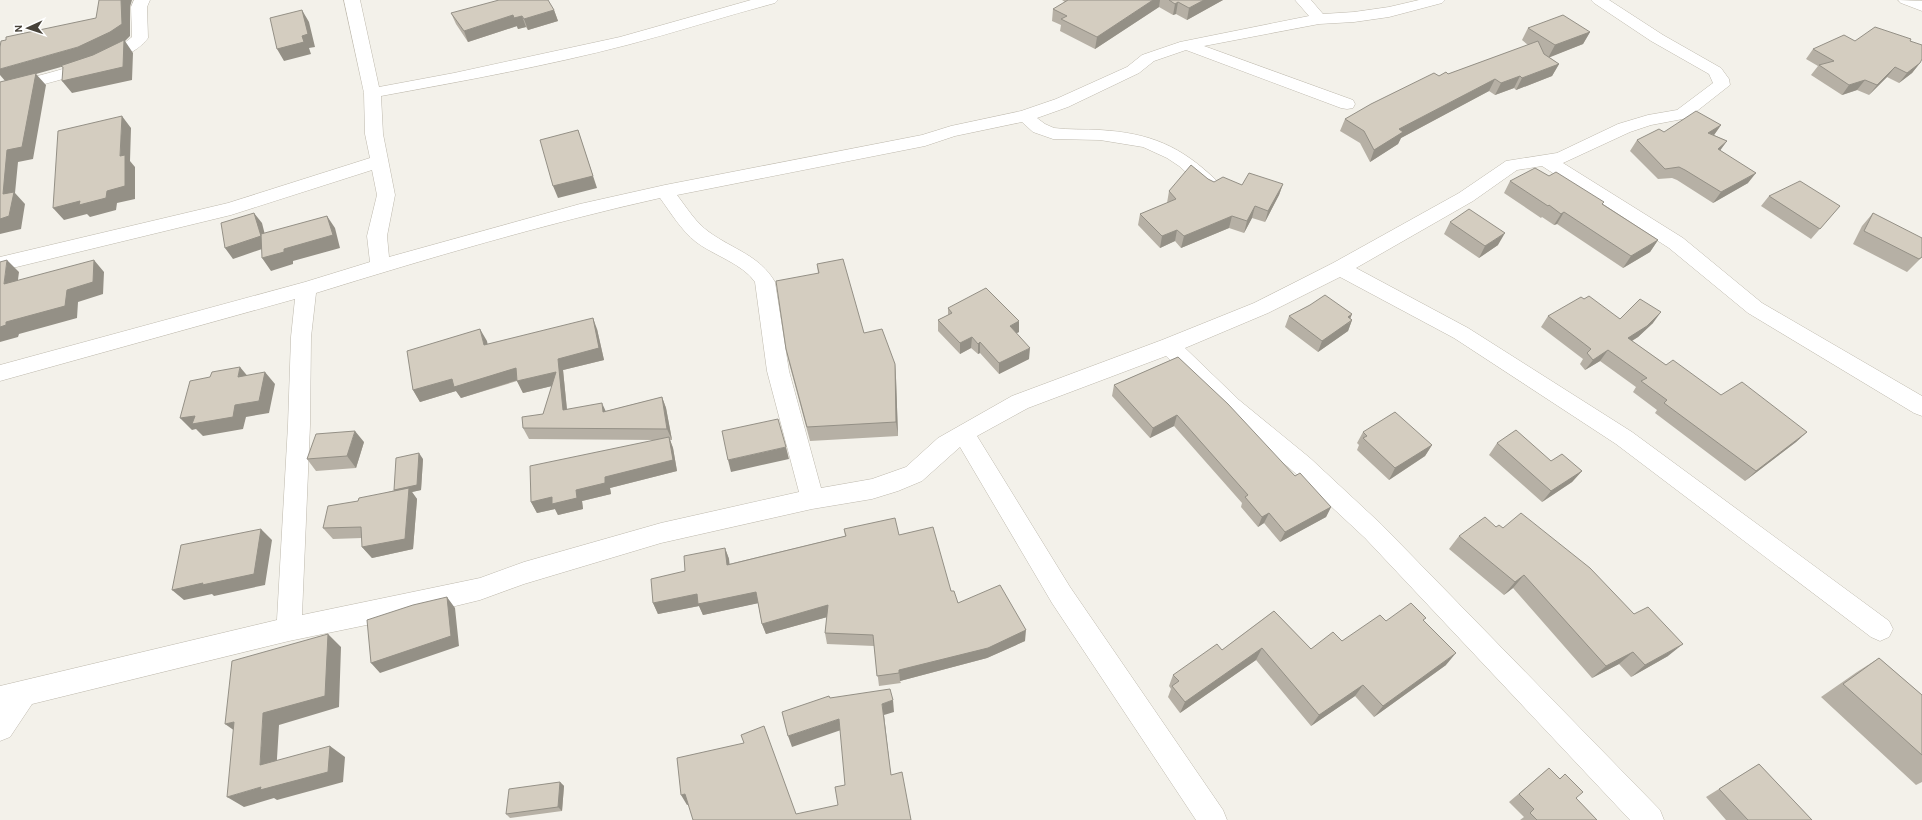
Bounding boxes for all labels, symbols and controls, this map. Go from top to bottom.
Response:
north arrow [8,8,48,48]
text: N [13,24,24,33]

